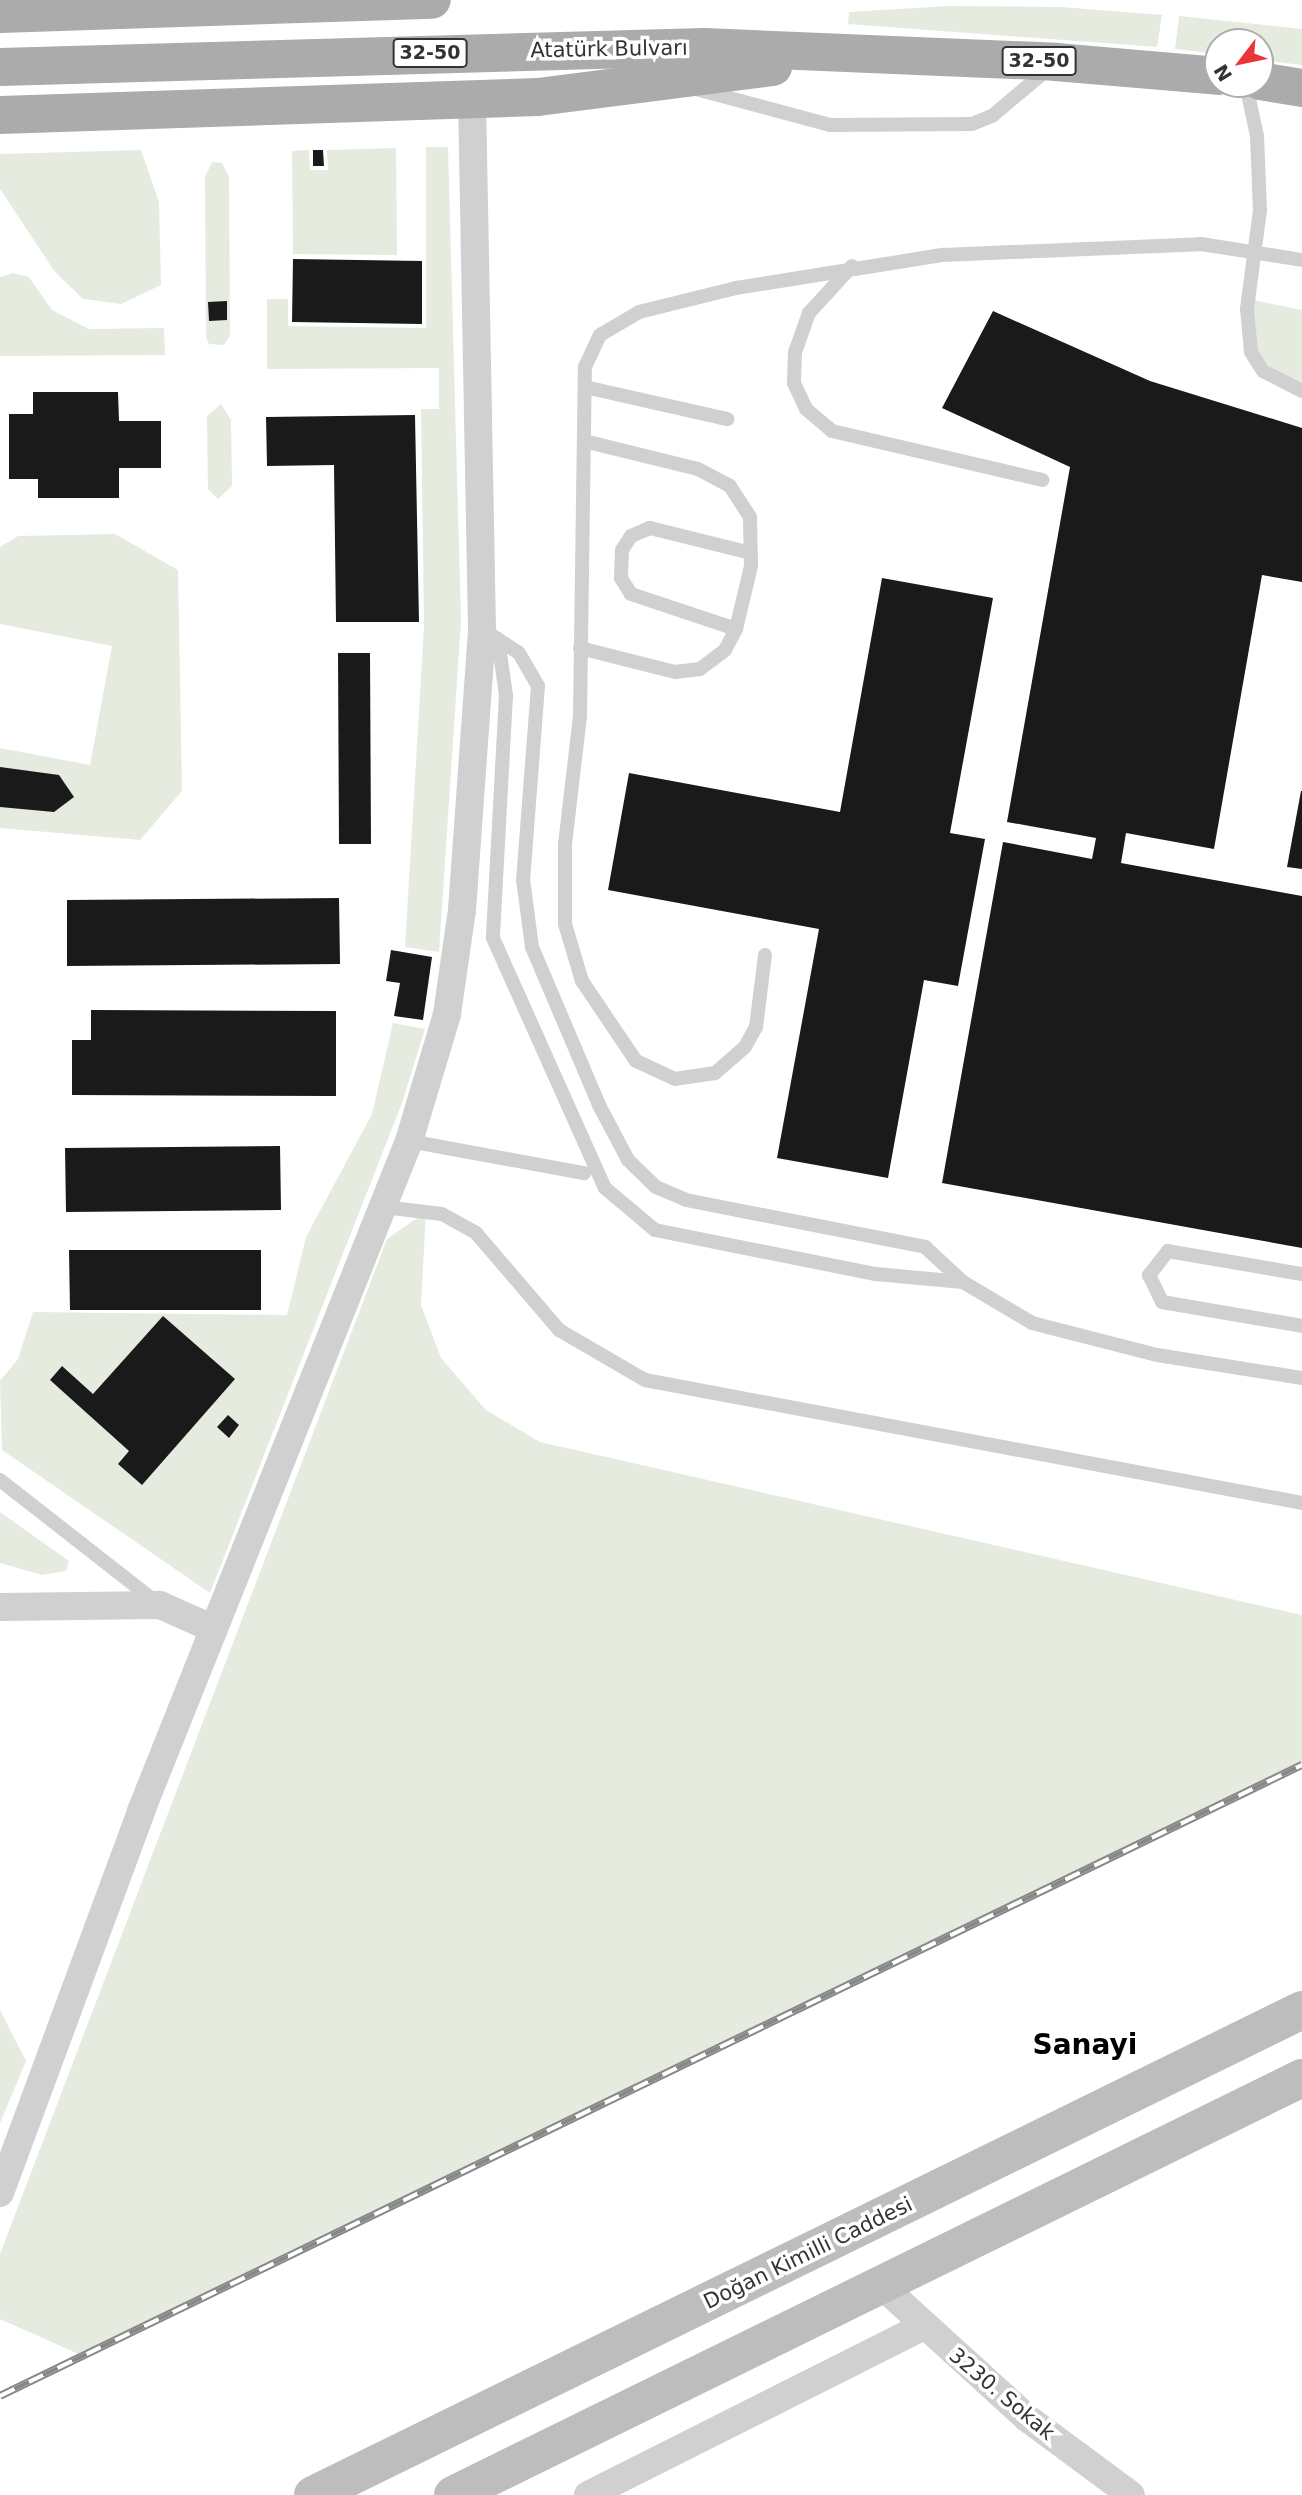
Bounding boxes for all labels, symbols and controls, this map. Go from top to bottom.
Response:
north arrow [1204,28,1274,98]
street label: Atatürk Bulvarı [530,35,688,63]
road number: 32-50 [392,38,468,68]
road number: 32-50 [1000,45,1078,76]
text: N [1209,60,1236,86]
district label: Sanayi [1033,2028,1137,2062]
street label: Doğan Kimilli Caddesi [699,2191,917,2315]
street label: 3230. Sokak [944,2343,1060,2445]

